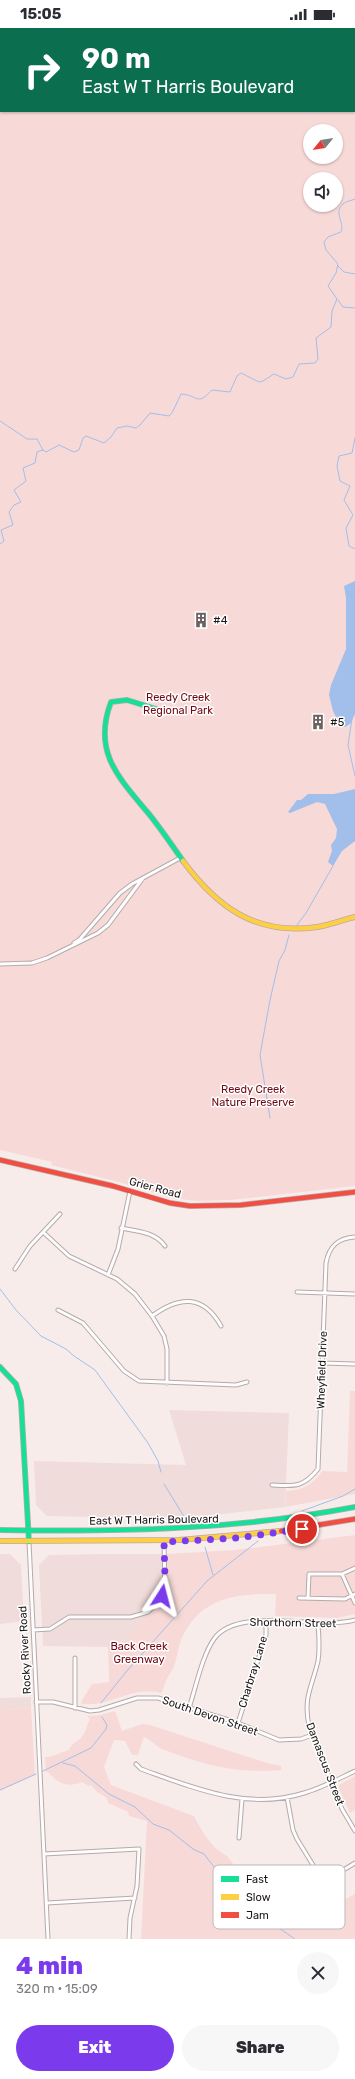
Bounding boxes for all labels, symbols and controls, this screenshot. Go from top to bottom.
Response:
text: 15:05 [20,5,61,23]
text: 90 m [82,42,151,75]
icon: right [16,44,68,96]
text: East W T Harris Boulevard [82,76,294,98]
north arrow [303,124,343,164]
map controls [303,124,343,212]
button: sound [303,172,343,212]
building icon: #4 [192,611,210,629]
place label: #4 [213,614,228,627]
park label: Reedy Creek Regional Park [143,691,213,717]
building icon: #5 [309,713,327,731]
place label: #5 [330,716,345,729]
park label: Reedy Creek Nature Preserve [212,1083,294,1109]
street label: Grier Road [128,1175,182,1201]
street label: Wheyfield Drive [314,1331,330,1409]
street label: East W T Harris Boulevard [89,1512,219,1528]
pin [285,1512,319,1546]
icon: arrive [291,1518,313,1540]
position arrow [141,1575,183,1617]
street label: Rocky River Road [16,1606,34,1694]
street label: Shorthorn Street [250,1616,337,1630]
street label: Charbray Lane [236,1635,270,1709]
park label: Back Creek Greenway [110,1640,168,1666]
street label: South Devon Street [160,1694,260,1739]
street label: Damascus Street [303,1721,347,1808]
legend [213,1865,345,1929]
text: Fast [246,1873,269,1886]
text: Slow [246,1891,271,1904]
text: Jam [246,1909,269,1922]
text: 4 min [16,1952,83,1980]
button: close [297,1952,339,1994]
text: 320 m · 15:09 [16,1981,98,1996]
button: Exit [16,2025,174,2071]
button: Share [182,2025,339,2071]

